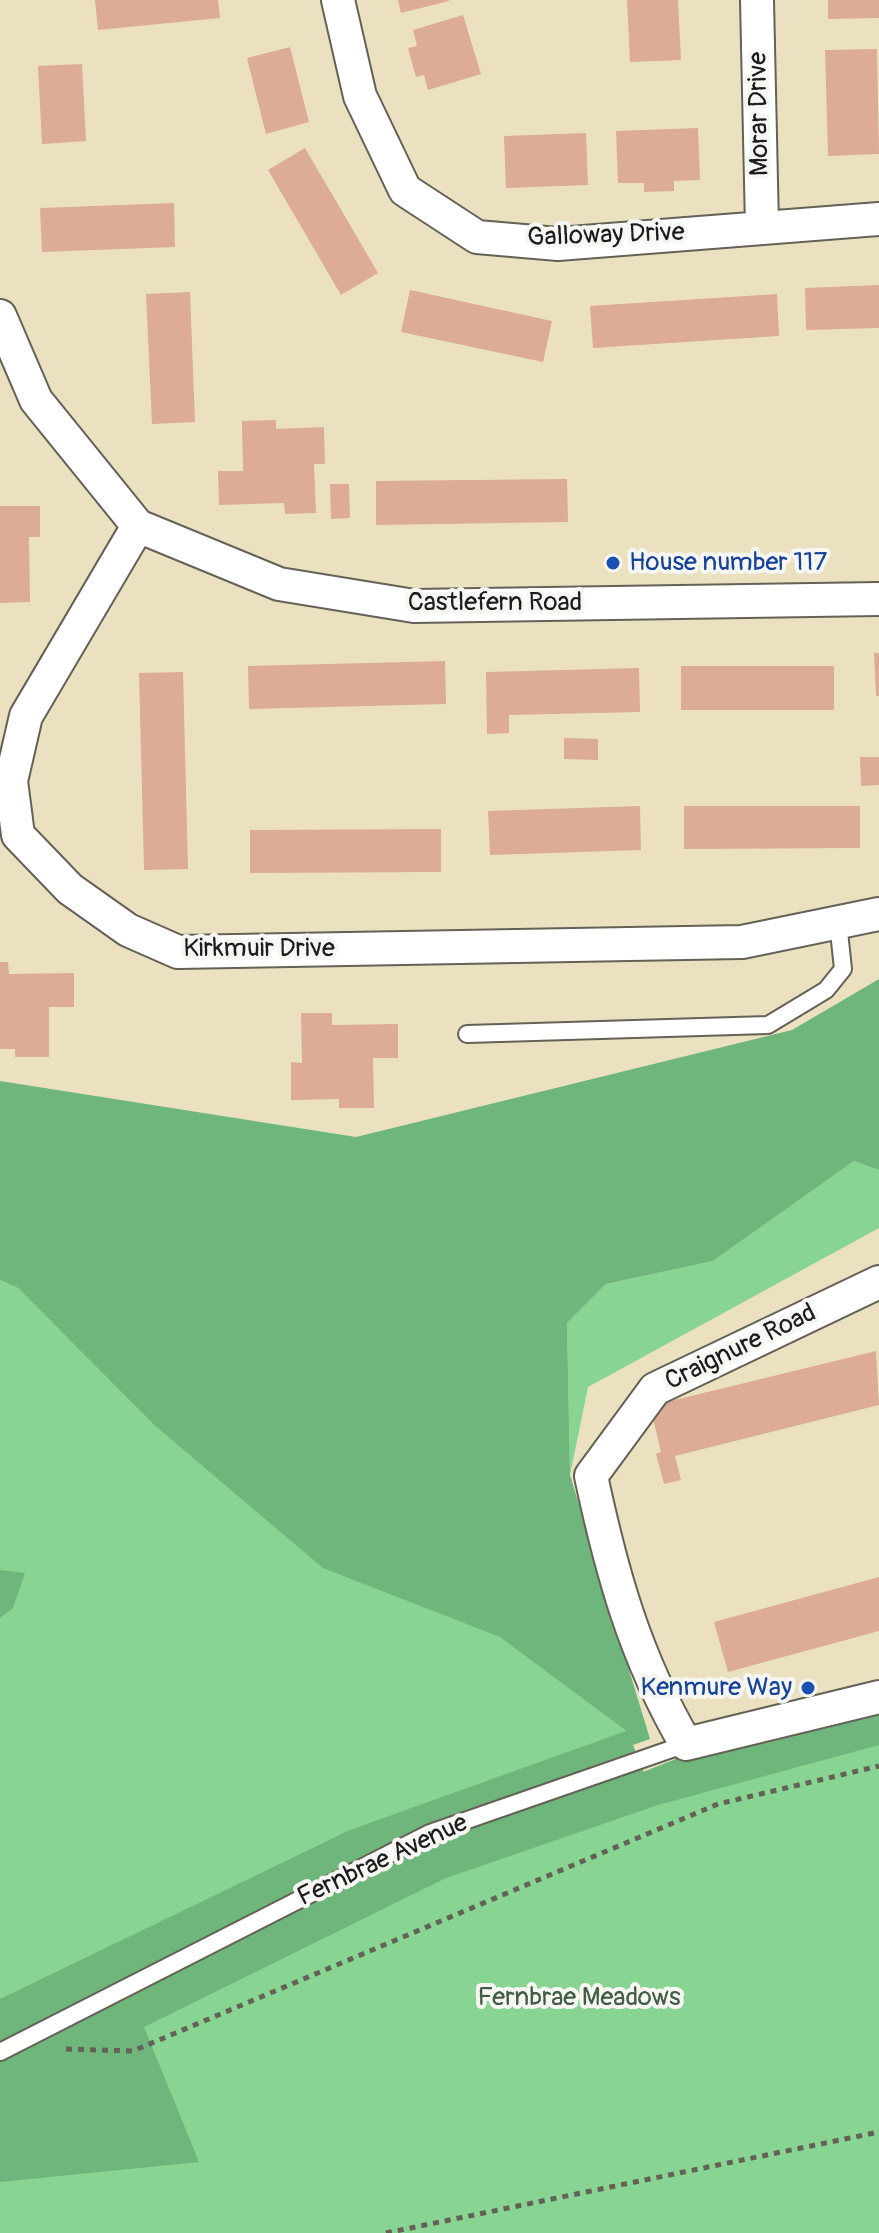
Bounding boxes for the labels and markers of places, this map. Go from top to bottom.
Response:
place label: House number 117 [629,547,827,579]
marker: House number 117 [604,554,622,572]
place label: Kenmure Way [641,1672,792,1704]
marker: Kenmure Way [799,1679,817,1697]

